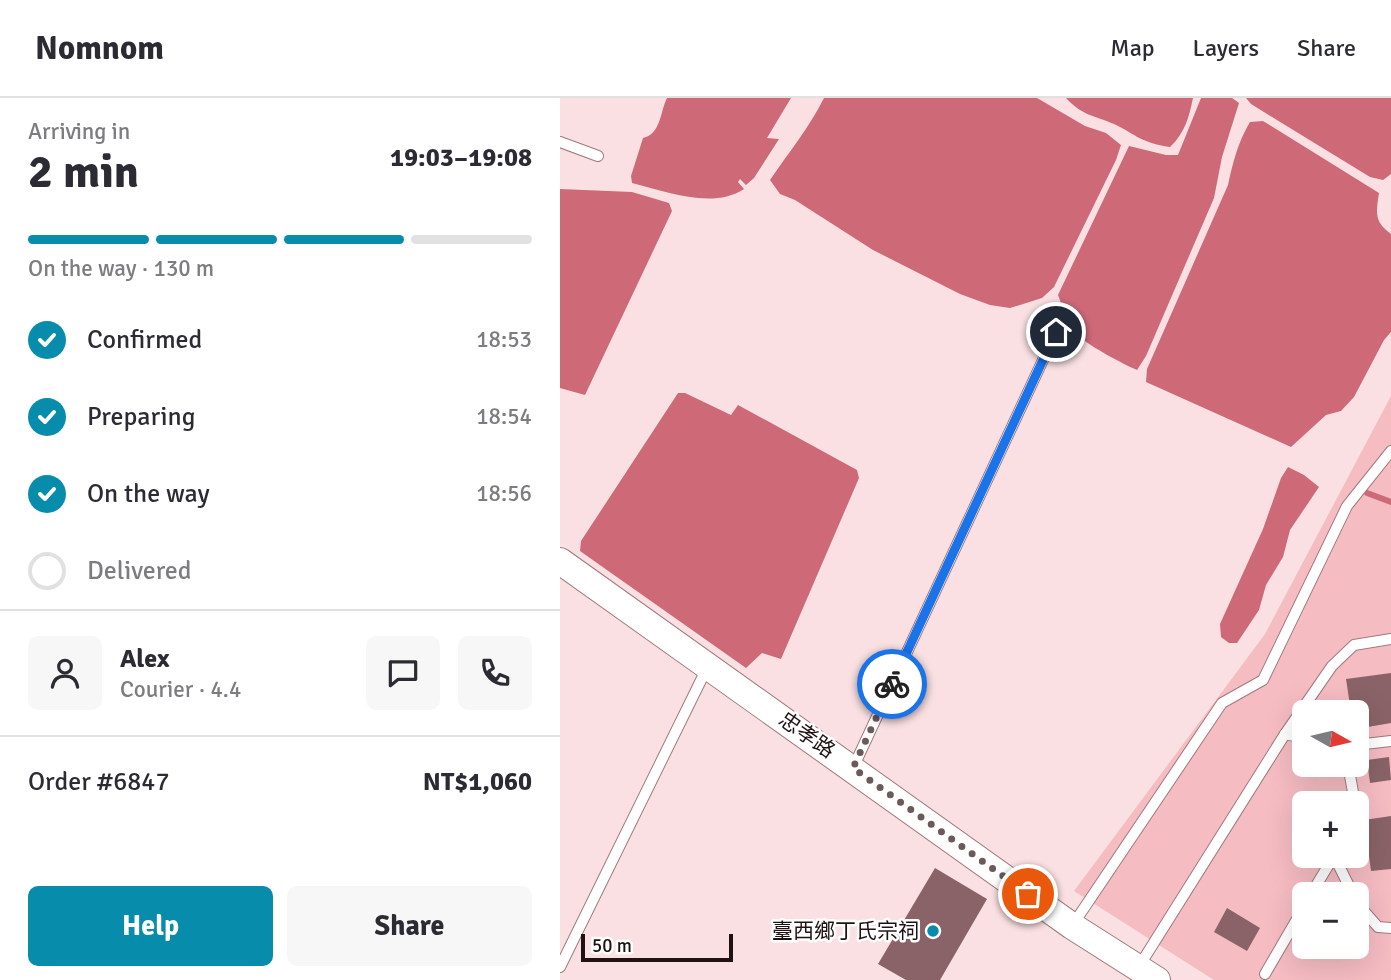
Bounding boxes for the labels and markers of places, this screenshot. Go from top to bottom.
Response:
pin [1026,302,1086,362]
pin [998,864,1058,924]
place label: 臺西鄉丁氏宗祠 [772,918,919,944]
marker: 臺西鄉丁氏宗祠 [925,923,941,939]

